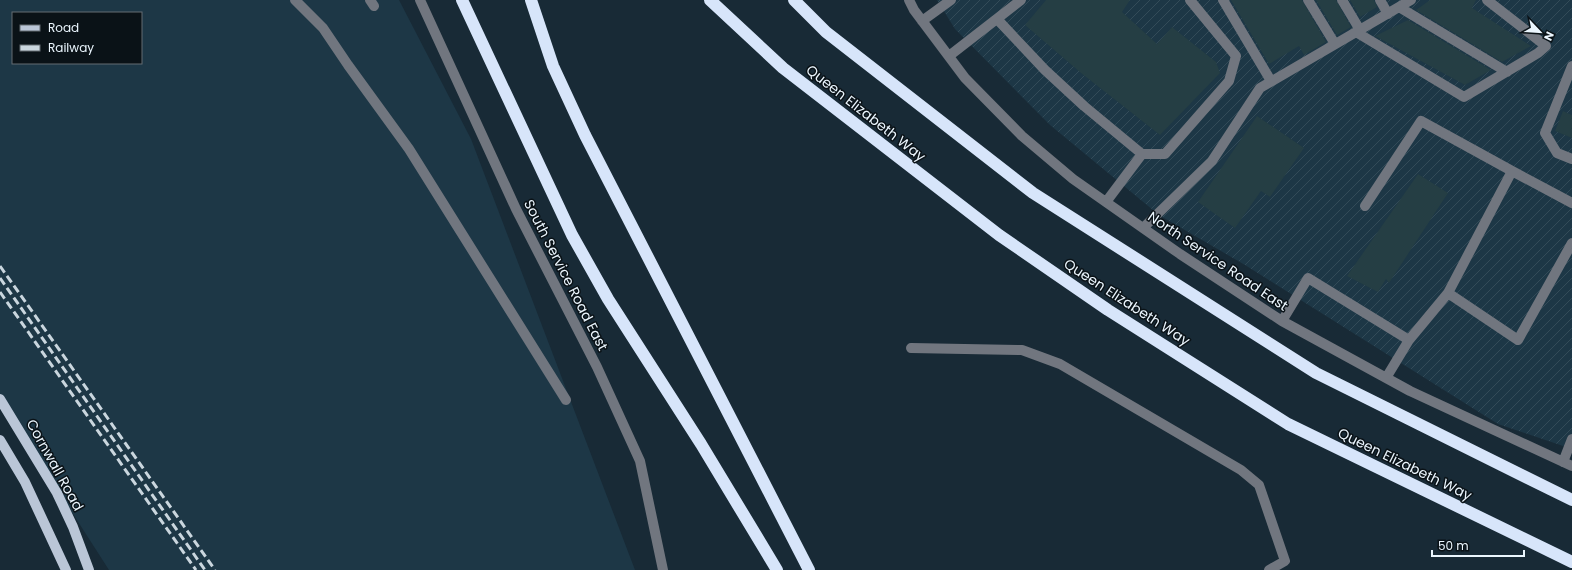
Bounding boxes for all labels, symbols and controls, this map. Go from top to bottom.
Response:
legend [12,12,142,64]
north arrow [1520,12,1560,52]
text: Road [48,19,79,36]
text: N [1540,29,1558,43]
text: Railway [48,39,94,56]
street label: Queen Elizabeth Way [802,60,930,166]
street label: South Service Road East [519,196,613,354]
street label: North Service Road East [1144,206,1292,316]
street label: Queen Elizabeth Way [1060,254,1194,350]
street label: Cornwall Road [22,416,88,514]
street label: Queen Elizabeth Way [1335,423,1476,505]
scale bar [1432,532,1524,558]
text: 50 m [1438,537,1469,554]

